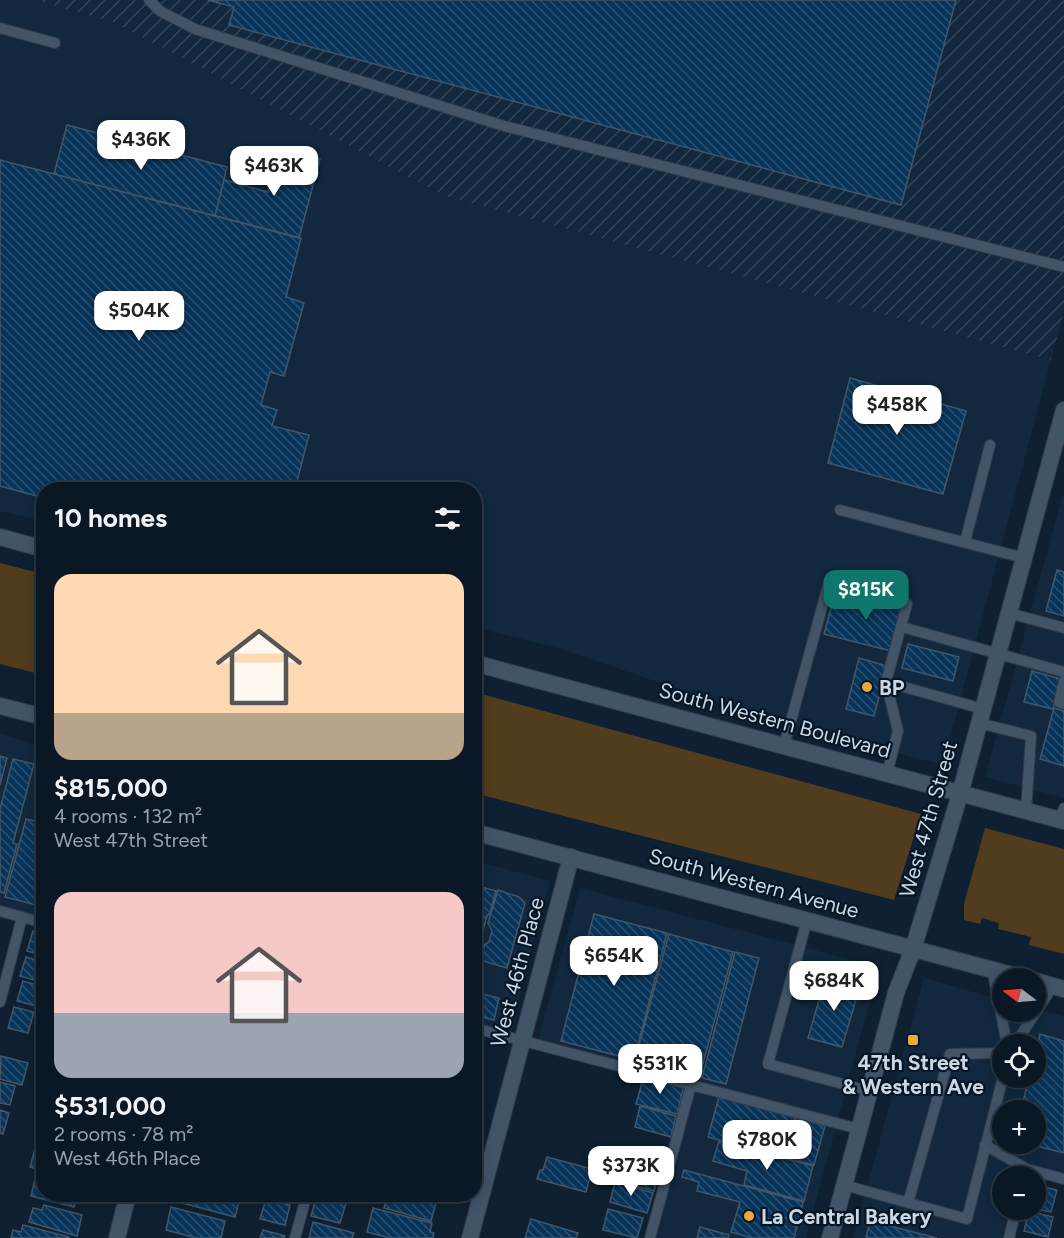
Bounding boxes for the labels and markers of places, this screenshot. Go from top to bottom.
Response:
pin: $436K [99,120,183,171]
pin: $463K [232,146,316,197]
pin: $504K [97,291,181,342]
pin: $458K [855,385,939,436]
pin: $815K [824,570,908,621]
place label: BP [879,675,905,700]
marker: BP [860,680,874,694]
pin: $654K [572,936,656,987]
pin: $684K [792,961,876,1012]
marker: 47th Street & Western Ave [906,1033,920,1047]
pin: $531K [618,1044,702,1095]
place label: 47th Street & Western Ave [842,1050,984,1099]
pin: $780K [725,1120,809,1171]
pin: $373K [589,1146,673,1197]
place label: La Central Bakery [761,1204,932,1229]
marker: La Central Bakery [742,1209,756,1223]

